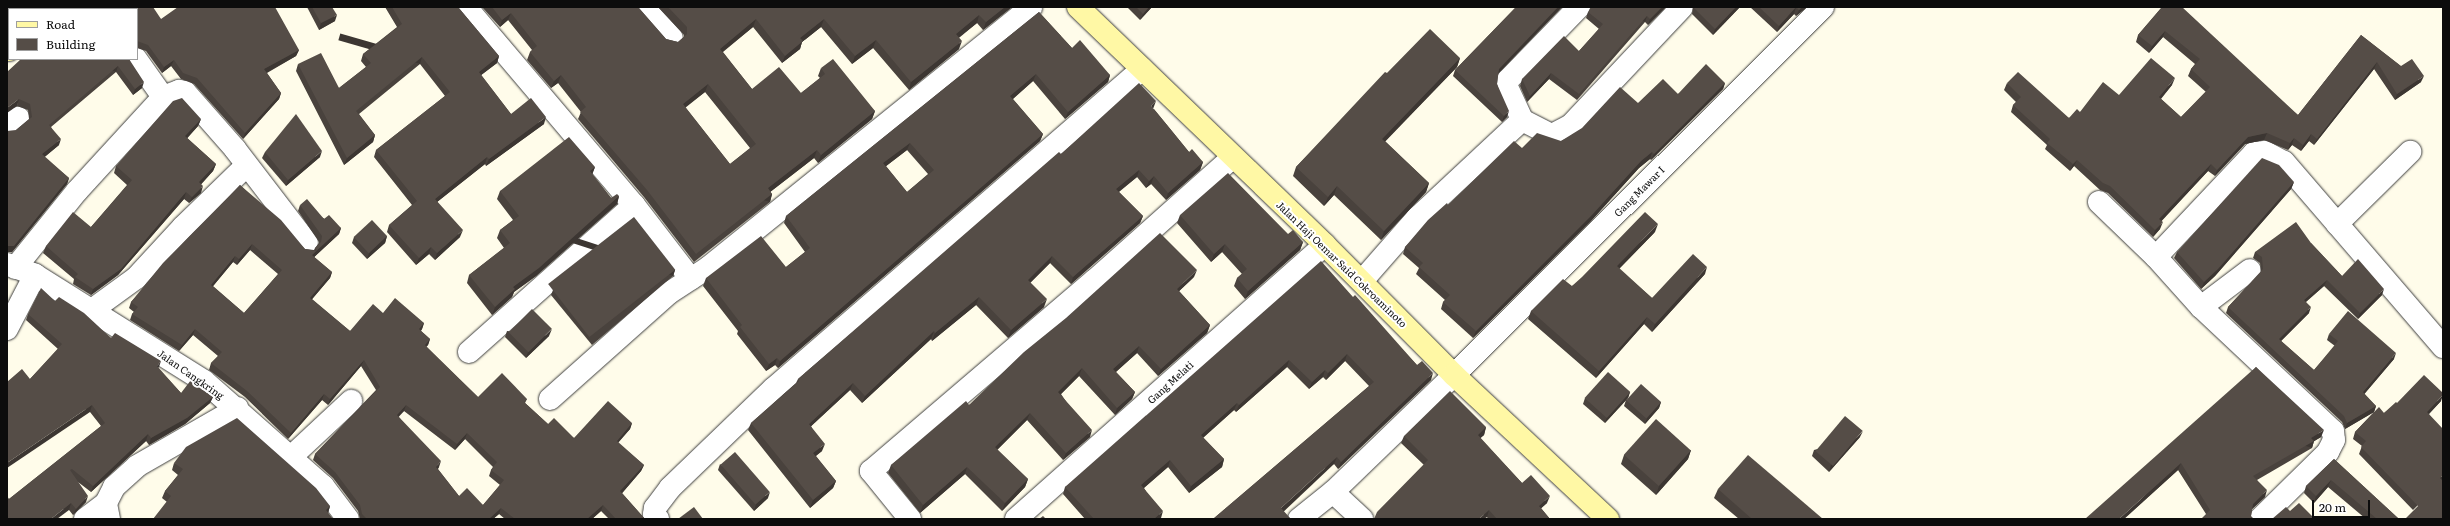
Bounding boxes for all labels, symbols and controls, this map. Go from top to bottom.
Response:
legend [8,8,138,60]
text: Road [46,15,75,33]
text: Building [46,35,95,53]
street label: Gang Mawar I [1611,163,1667,219]
street label: Jalan Haji Oemar Said Cokroaminoto [1274,198,1410,330]
street label: Jalan Cangkring [155,347,227,401]
street label: Gang Melati [1145,358,1195,406]
scale bar [2314,492,2372,518]
text: 20 m [2319,498,2346,516]

